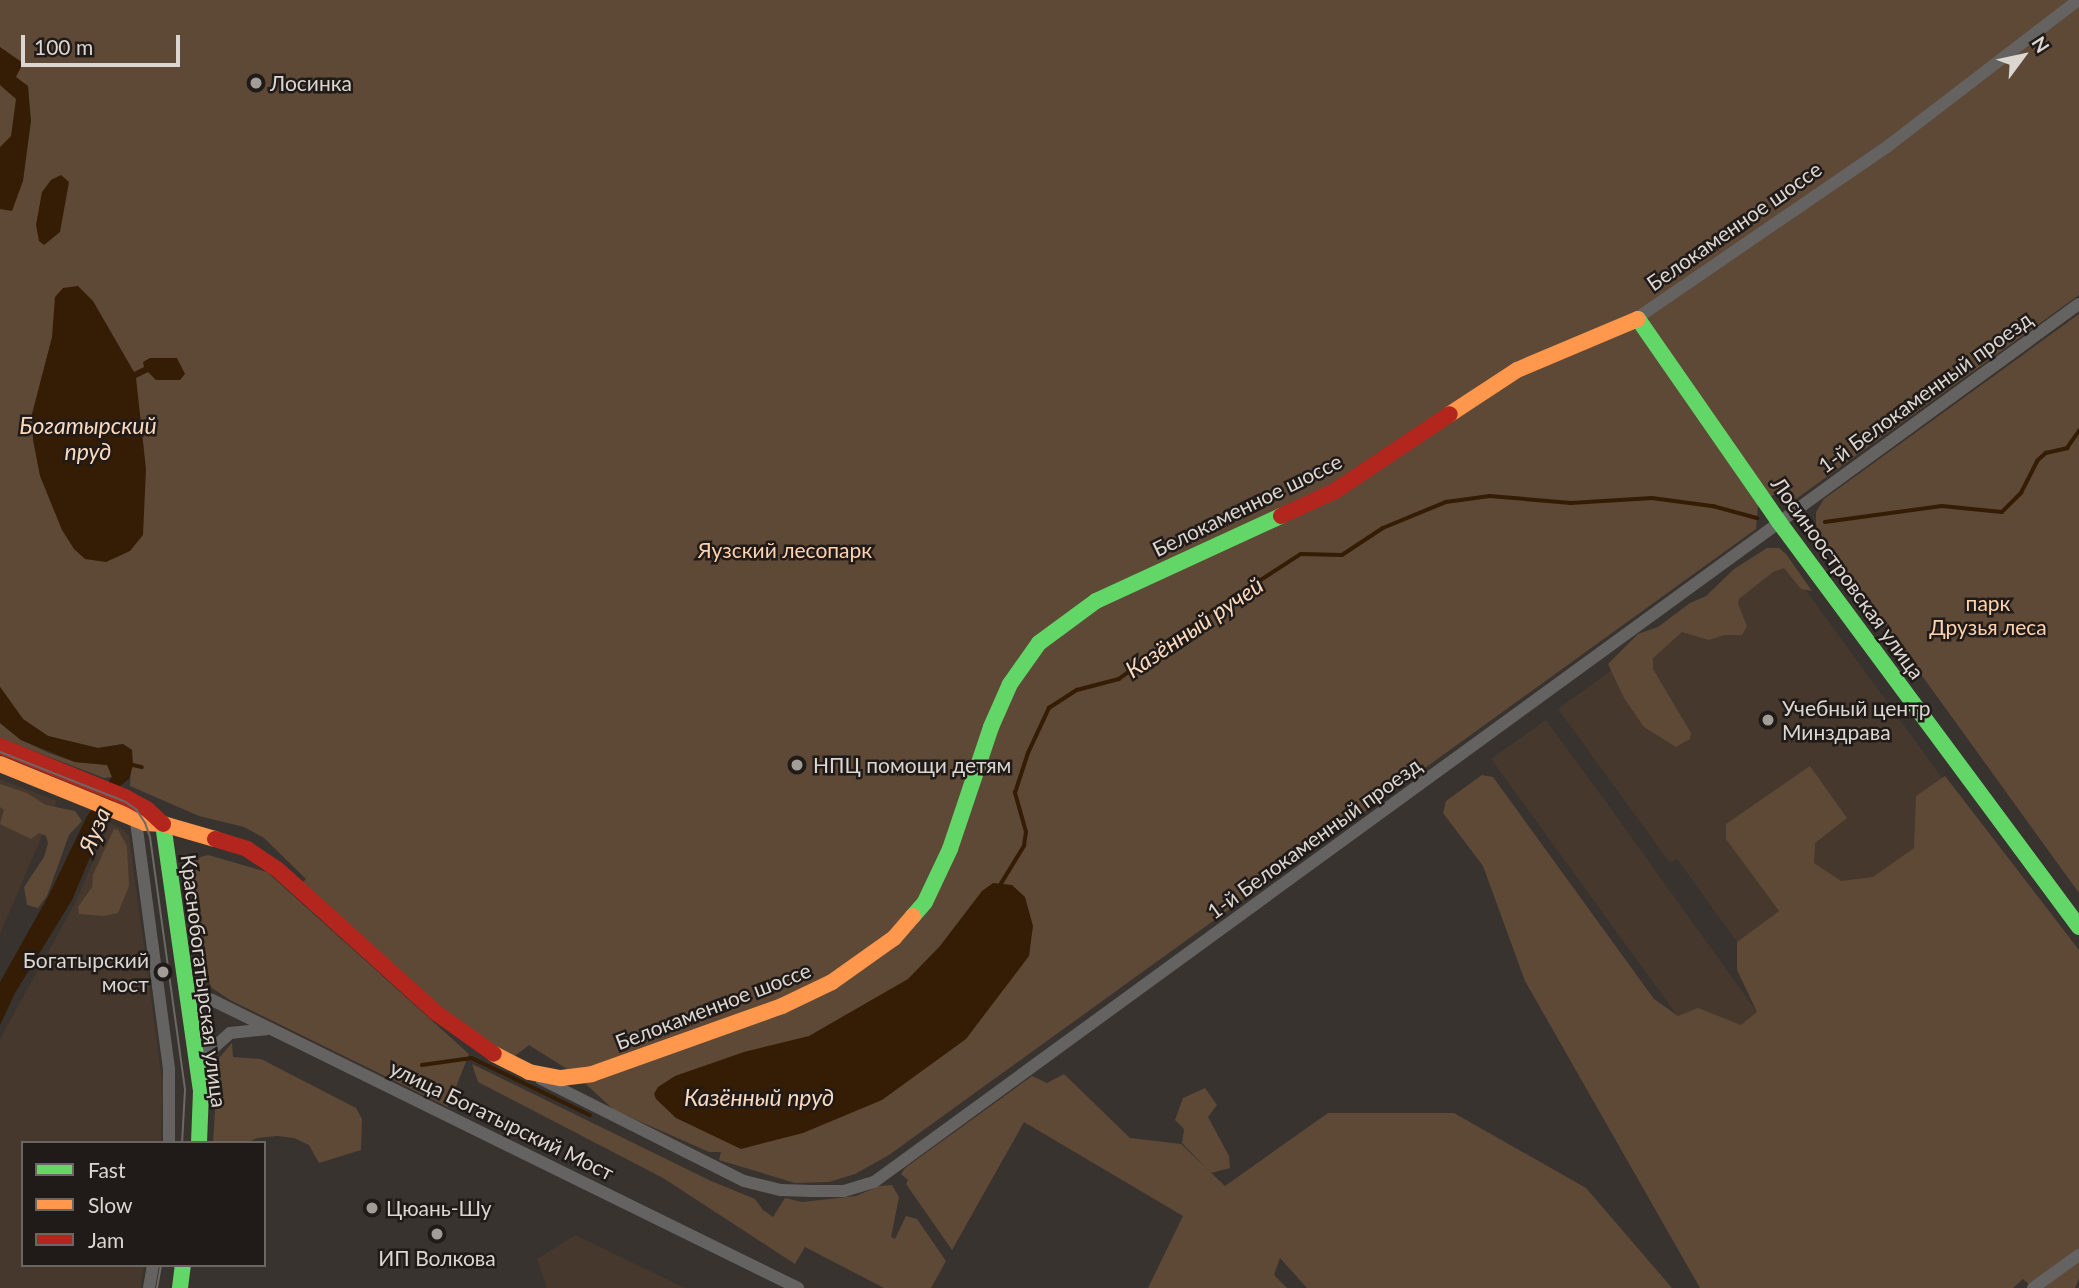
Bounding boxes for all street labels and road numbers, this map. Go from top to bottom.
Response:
street label: Белокаменное шоссе [1642,156,1826,296]
street label: 1-й Белокаменный проезд [1813,306,2037,478]
street label: Белокаменное шоссе [1148,448,1346,562]
street label: Лосиноостровская улица [1766,472,1930,684]
street label: 1-й Белокаменный проезд [1202,752,1426,924]
street label: Краснобогатырская улица [176,853,232,1109]
street label: Белокаменное шоссе [612,957,814,1055]
street label: улица Богатырский Мост [386,1055,618,1185]

